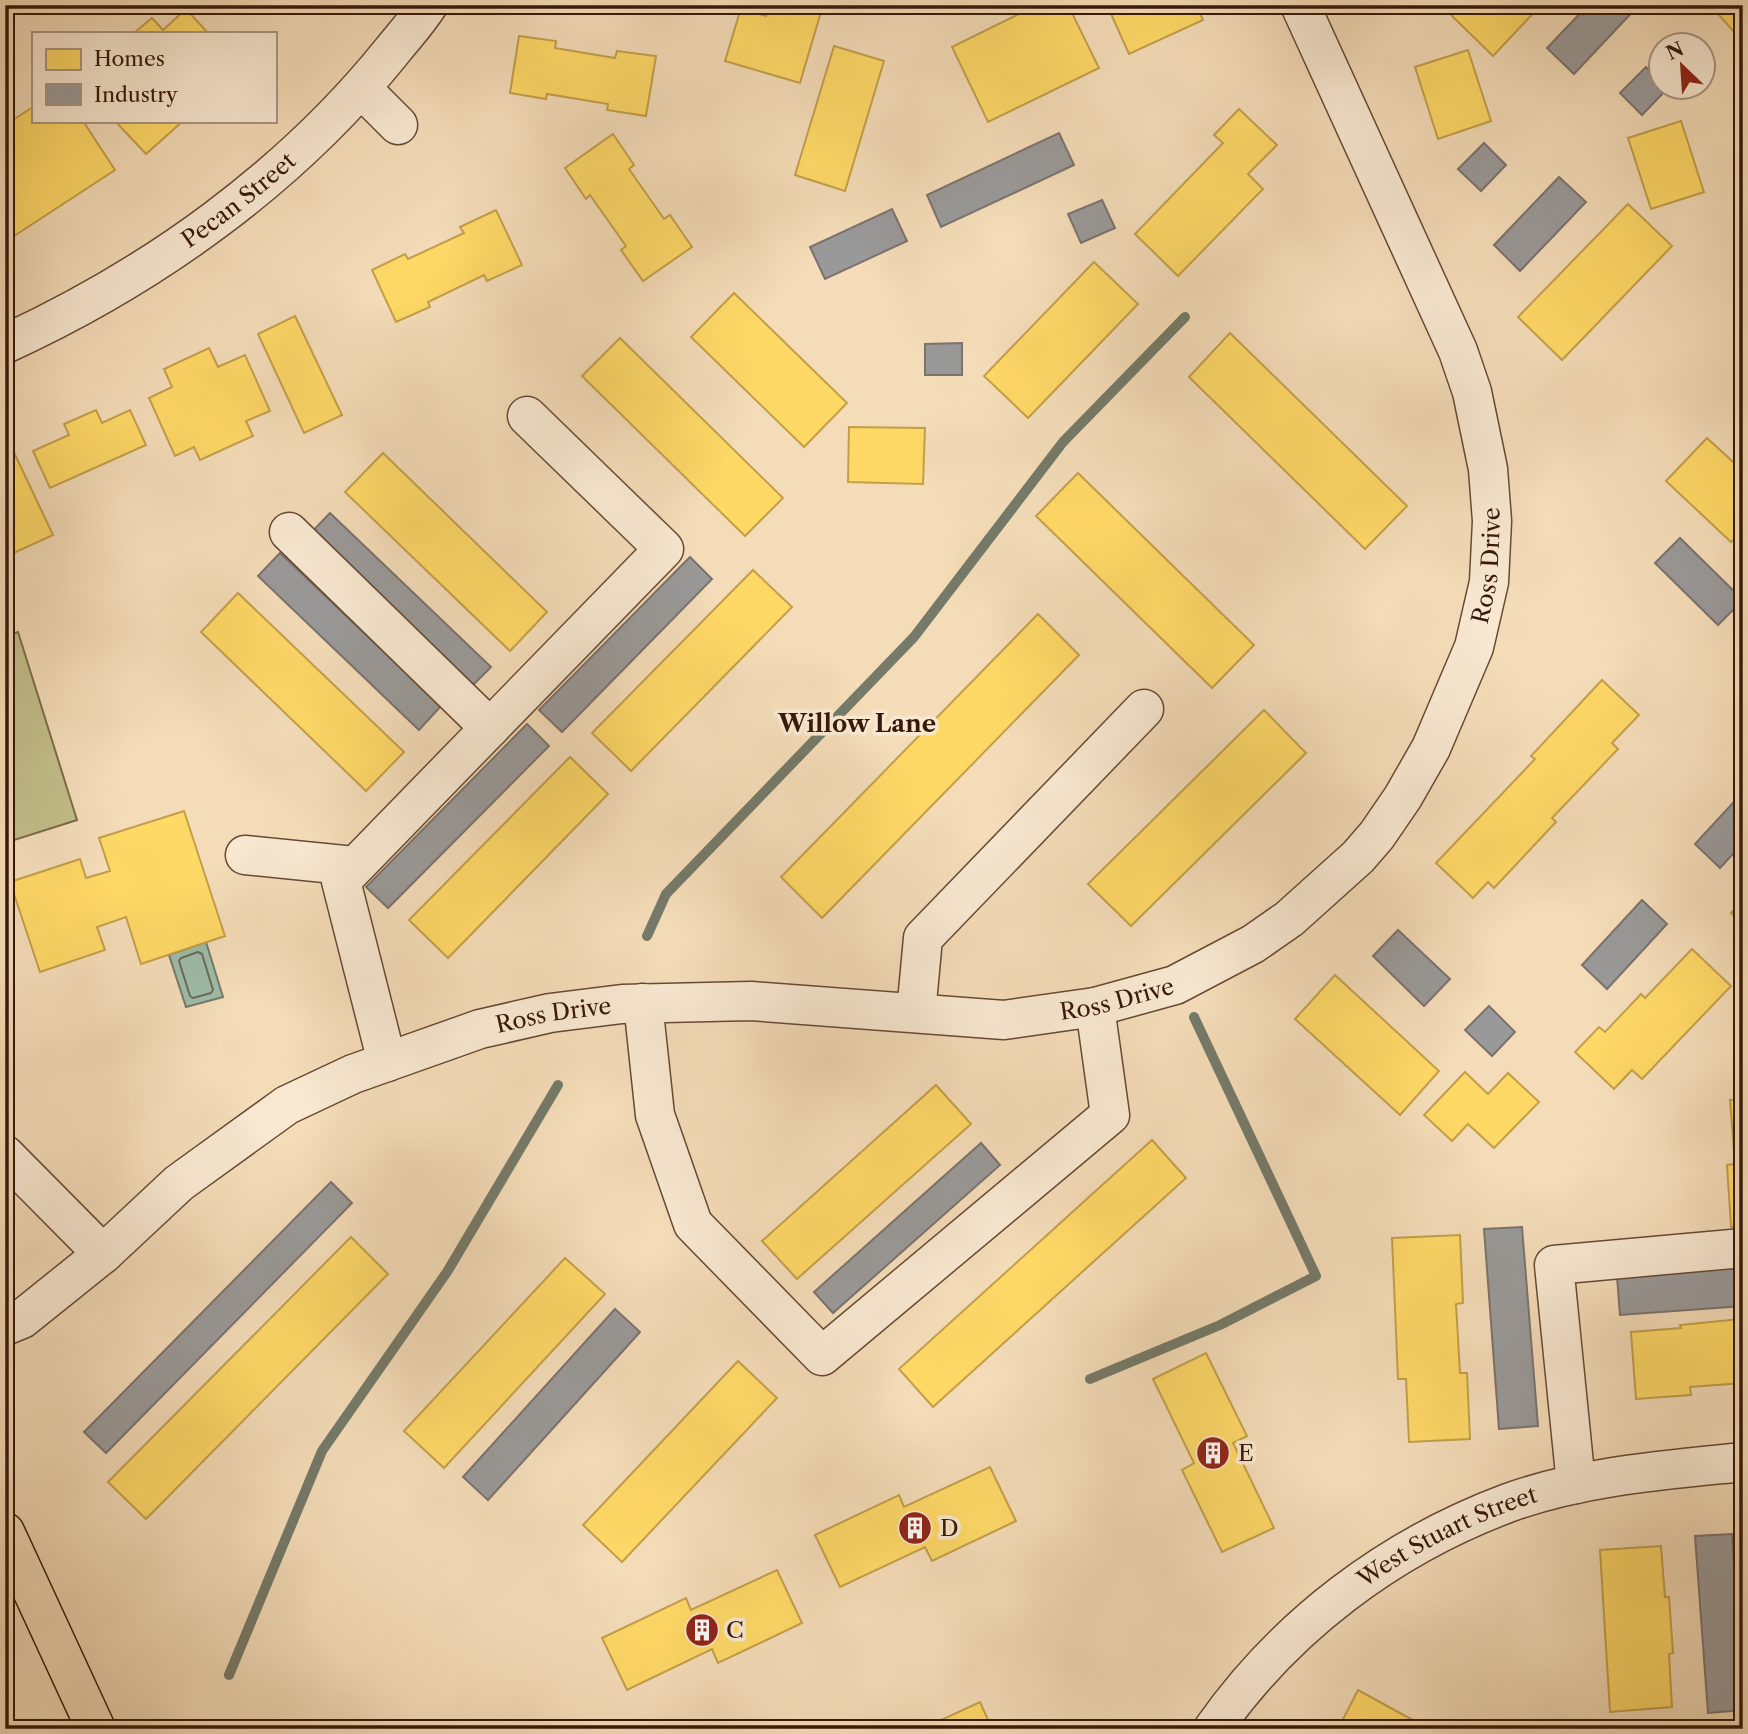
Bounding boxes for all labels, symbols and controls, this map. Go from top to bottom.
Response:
legend [32,32,276,122]
north arrow [1646,32,1716,102]
text: N [1663,37,1687,65]
text: Homes [94,46,165,71]
text: Industry [94,82,178,107]
street label: Pecan Street [176,147,301,254]
street label: Ross Drive [1466,507,1506,626]
district label: Willow Lane [777,709,936,738]
street label: Ross Drive [1058,972,1177,1026]
street label: Ross Drive [493,991,613,1039]
building icon: E [1194,1434,1232,1472]
place label: E [1238,1439,1254,1467]
street label: West Stuart Street [1351,1480,1540,1594]
building icon: D [896,1509,934,1547]
place label: D [940,1514,959,1542]
building icon: C [683,1611,721,1649]
place label: C [726,1616,744,1644]

